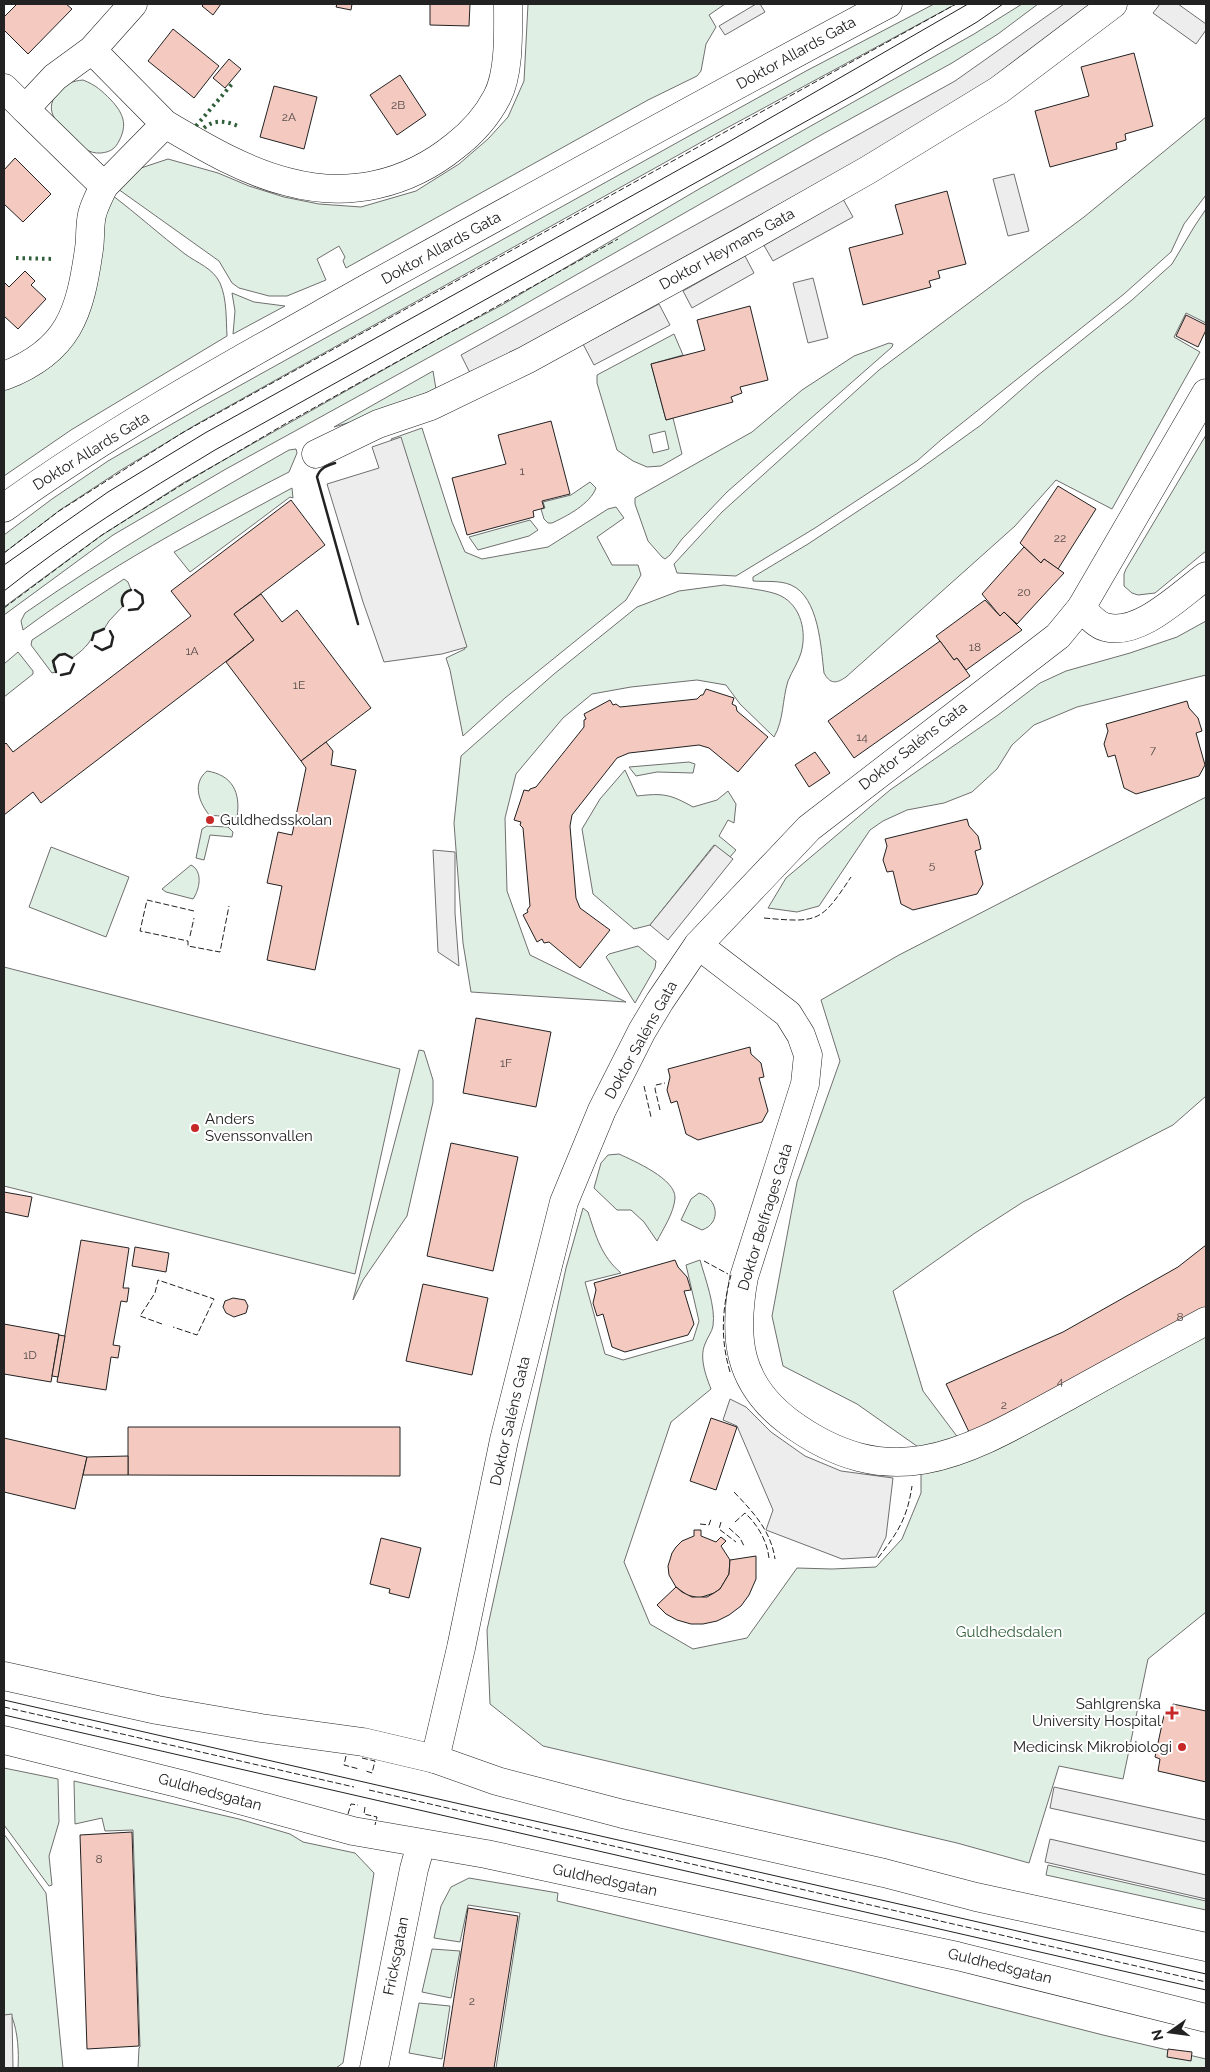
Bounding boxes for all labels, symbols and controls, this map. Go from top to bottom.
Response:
street label: Doktor Allards Gata [733,13,859,93]
house number: 2B [391,98,405,112]
house number: 2A [282,110,296,124]
street label: Doktor Heymans Gata [656,204,798,294]
street label: Doktor Allards Gata [378,208,504,288]
street label: Doktor Allards Gata [30,408,152,494]
house number: 1 [519,464,525,478]
house number: 22 [1054,531,1066,545]
house number: 20 [1017,585,1031,599]
house number: 18 [969,640,981,654]
house number: 1A [185,644,199,658]
house number: 1E [293,678,305,692]
street label: Doktor Saléns Gata [855,698,971,794]
house number: 14 [856,730,868,744]
house number: 7 [1150,743,1157,757]
place label: Guldhedsskolan [220,811,332,829]
marker: Guldhedsskolan [204,814,216,826]
house number: 5 [929,858,936,872]
street label: Doktor Saléns Gata [601,978,681,1102]
house number: 1F [500,1056,512,1070]
place label: Anders Svenssonvallen [205,1110,313,1145]
marker: Anders Svenssonvallen [189,1122,201,1134]
street label: Doktor Belfrages Gata [734,1141,796,1293]
house number: 8 [1176,1310,1184,1324]
house number: 1D [23,1348,37,1362]
street label: Doktor Saléns Gata [486,1355,534,1487]
house number: 4 [1057,1374,1064,1388]
house number: 2 [1001,1398,1007,1412]
park label: Guldhedsdalen [956,1623,1062,1641]
place label: Sahlgrenska University Hospital [1032,1695,1162,1730]
marker: Sahlgrenska University Hospital [1165,1706,1179,1720]
place label: Medicinsk Mikrobiologi [1013,1738,1172,1756]
marker: Medicinsk Mikrobiologi [1176,1741,1188,1753]
street label: Guldhedsgatan [156,1770,264,1814]
house number: 8 [95,1852,103,1866]
street label: Guldhedsgatan [551,1860,659,1900]
street label: Fricksgatan [380,1915,412,1997]
street label: Guldhedsgatan [946,1944,1054,1988]
house number: 2 [469,1994,475,2008]
north arrow [1145,2007,1195,2057]
text: N [1148,2028,1166,2042]

